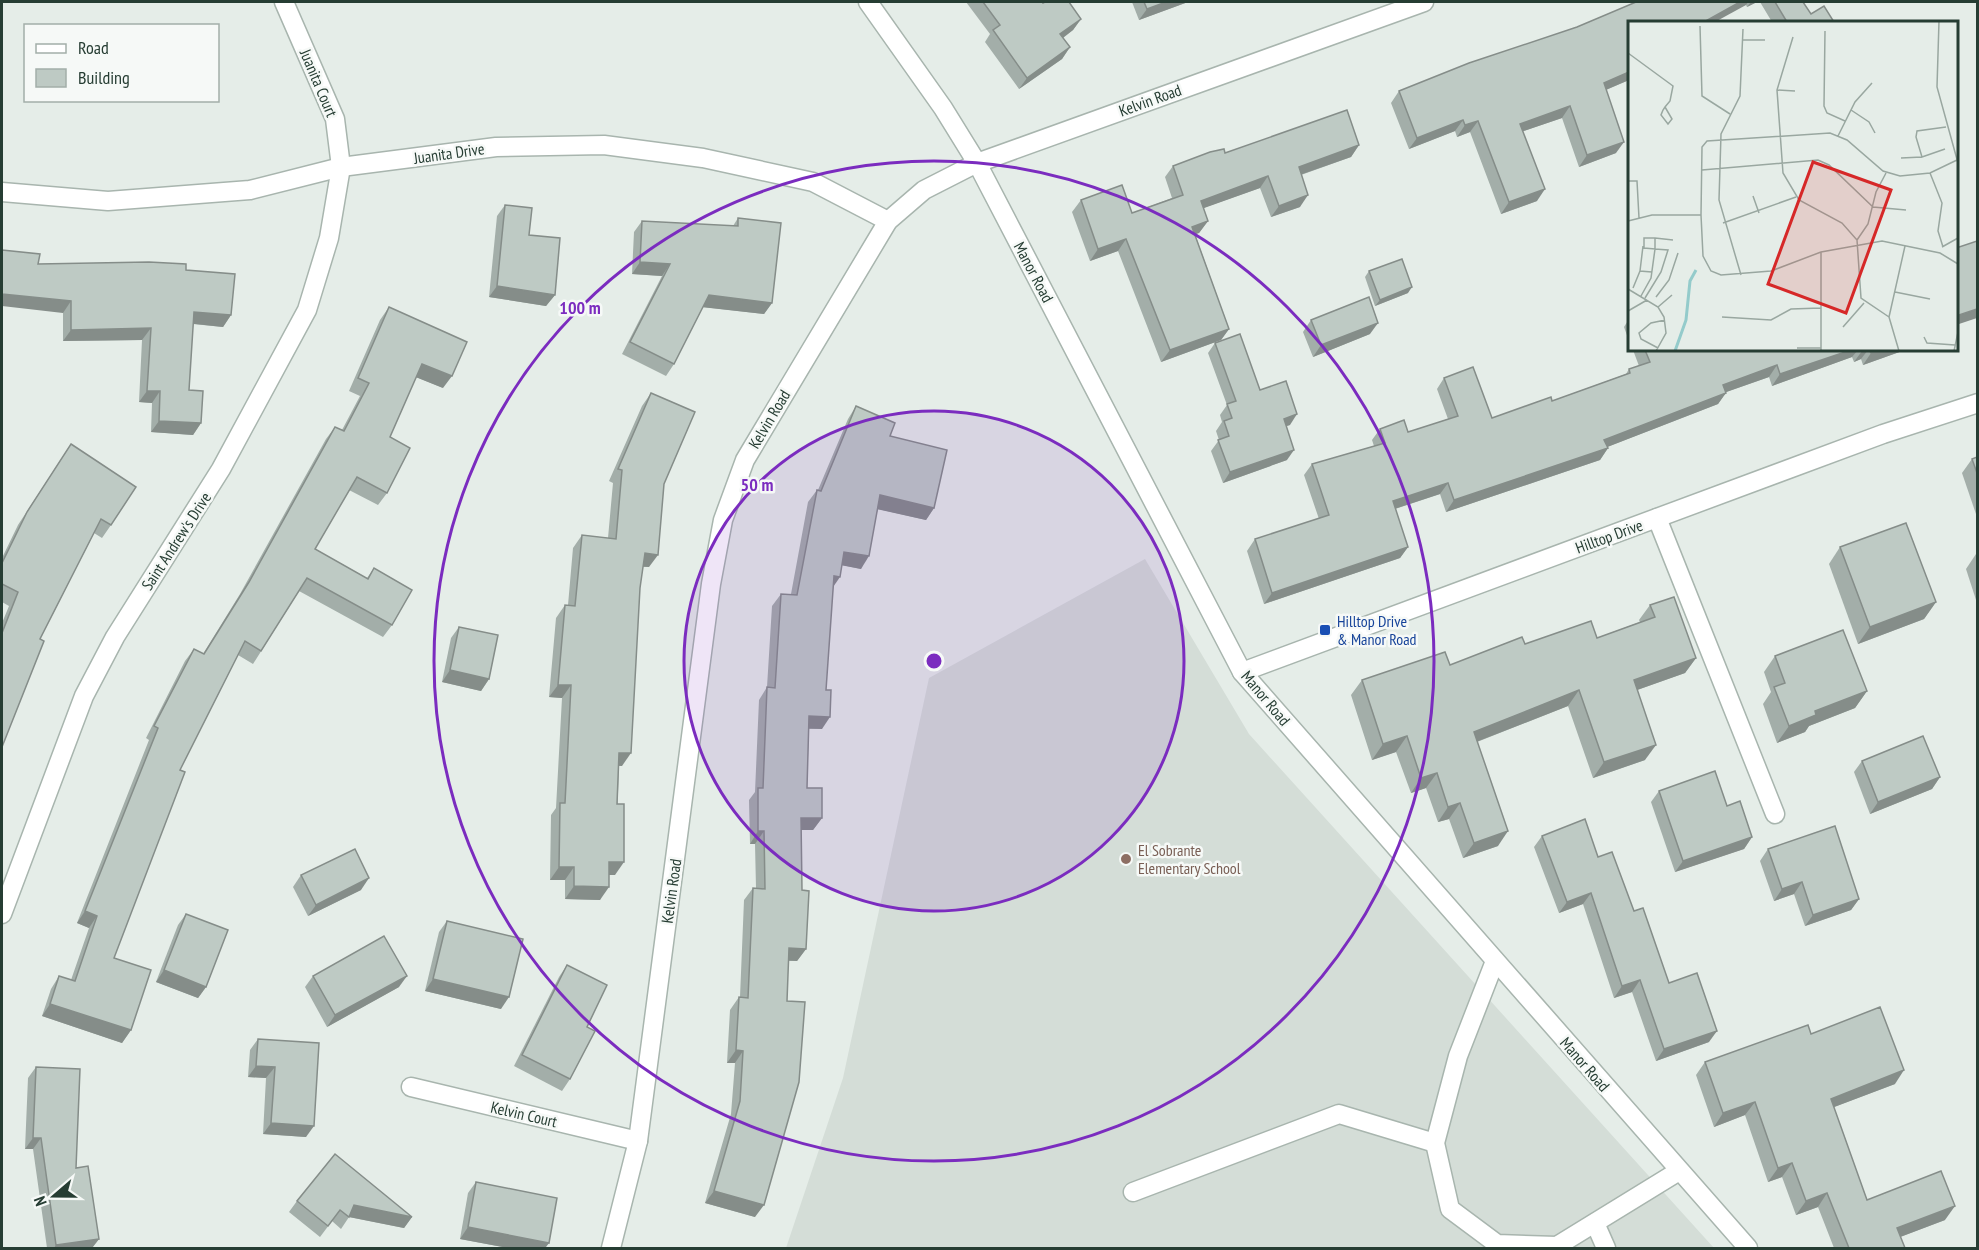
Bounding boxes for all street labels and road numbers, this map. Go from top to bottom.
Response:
street label: Juanita Court [295,45,342,120]
street label: Kelvin Road [1116,79,1184,121]
street label: Juanita Drive [411,138,486,168]
street label: Manor Road [1010,238,1058,306]
street label: Kelvin Road [744,386,794,452]
street label: Saint Andrew's Drive [137,488,215,594]
street label: Hilltop Drive [1573,515,1645,557]
street label: Manor Road [1237,666,1295,730]
street label: Kelvin Road [657,857,685,925]
street label: Manor Road [1556,1033,1614,1095]
street label: Kelvin Court [489,1097,560,1131]

